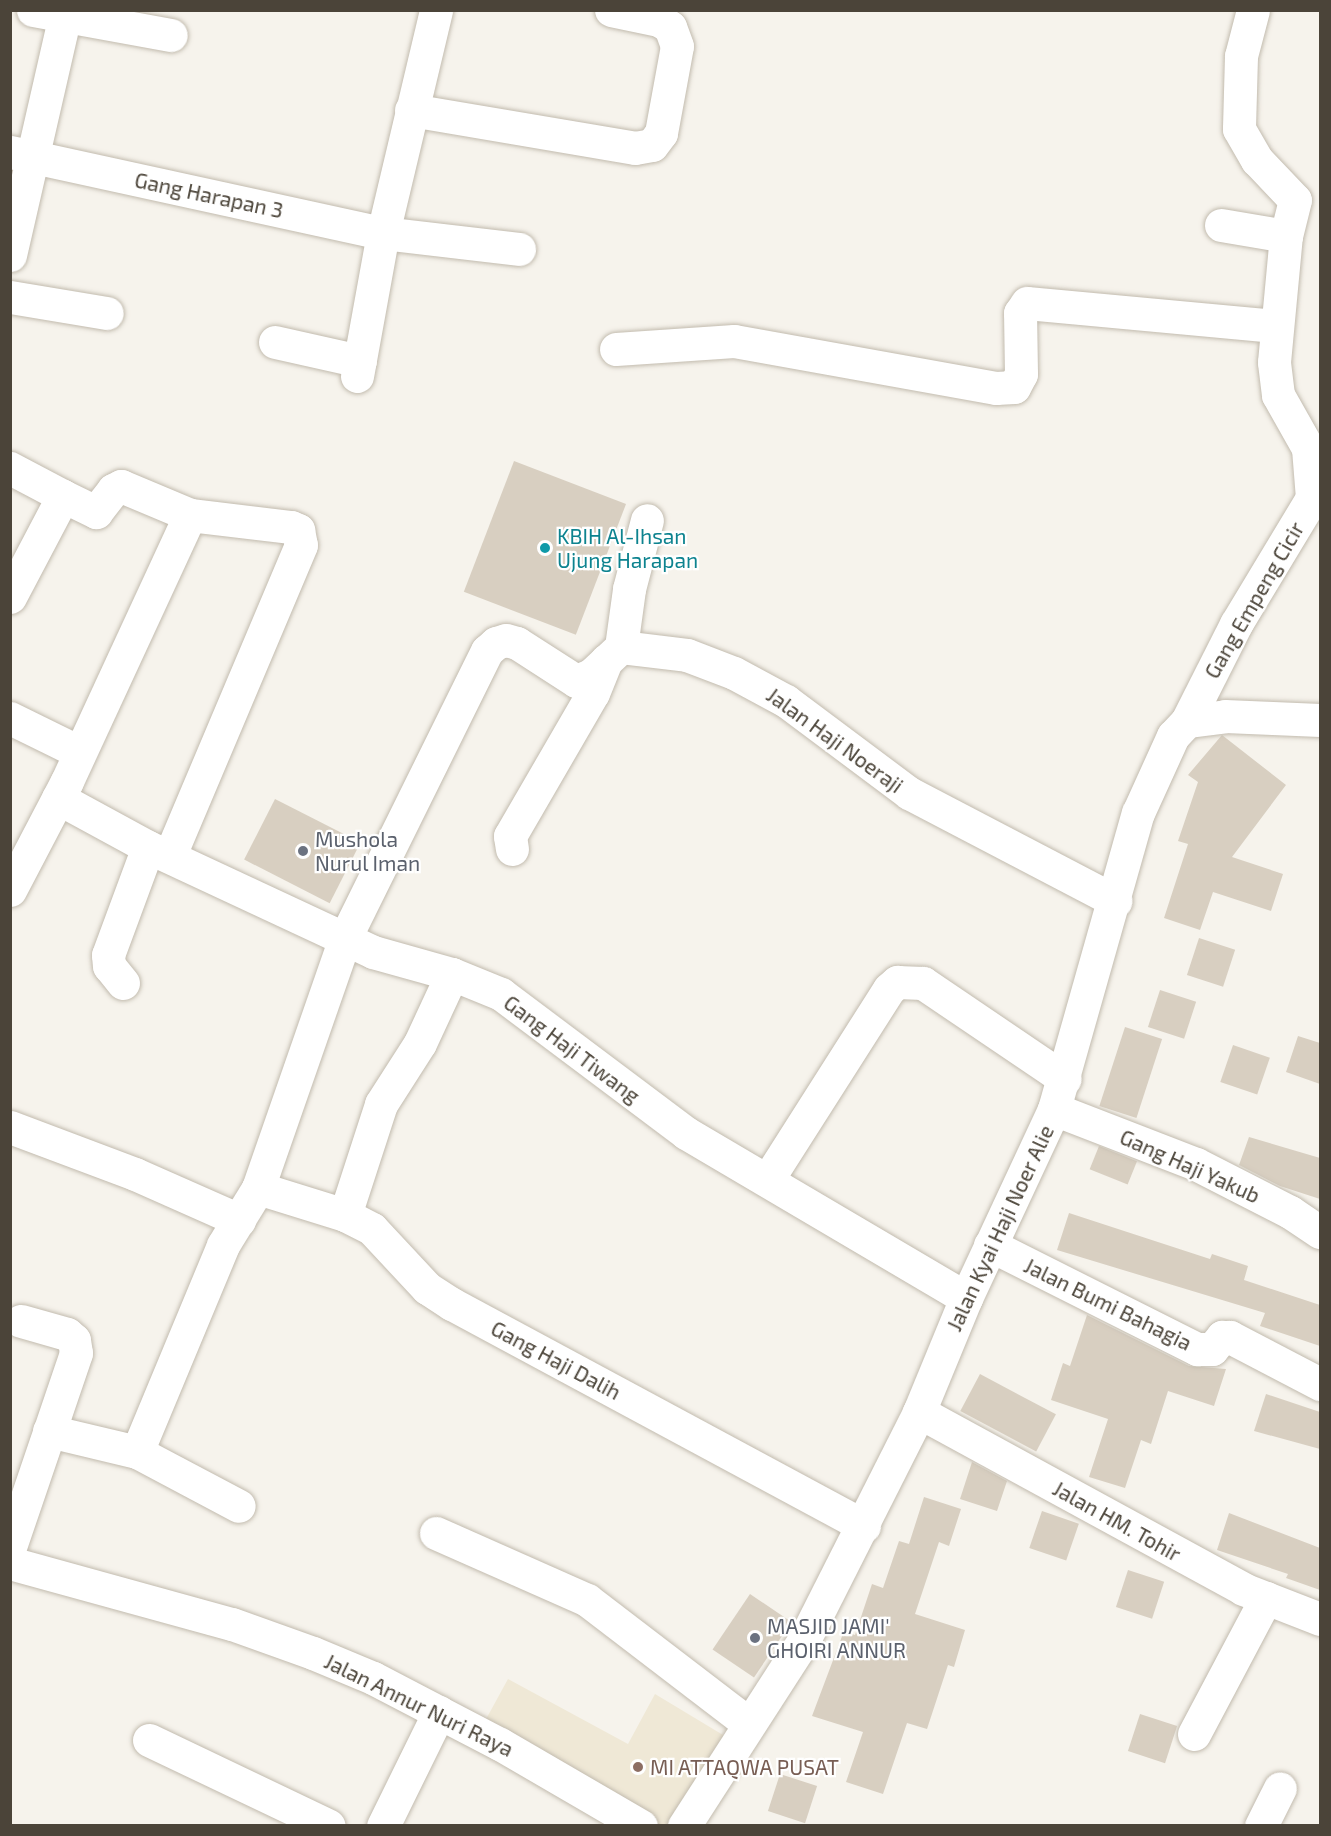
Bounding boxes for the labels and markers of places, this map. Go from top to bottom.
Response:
place label: KBIH Al-Ihsan Ujung Harapan [557,523,698,573]
marker: KBIH Al-Ihsan Ujung Harapan [538,541,552,555]
place label: Mushola Nurul Iman [315,826,421,876]
marker: Mushola Nurul Iman [296,844,310,858]
place label: MASJID JAMI' GHOIRI ANNUR [767,1613,907,1663]
marker: MASJID JAMI' GHOIRI ANNUR [748,1631,762,1645]
place label: MI ATTAQWA PUSAT [650,1754,840,1780]
marker: MI ATTAQWA PUSAT [631,1760,645,1774]

